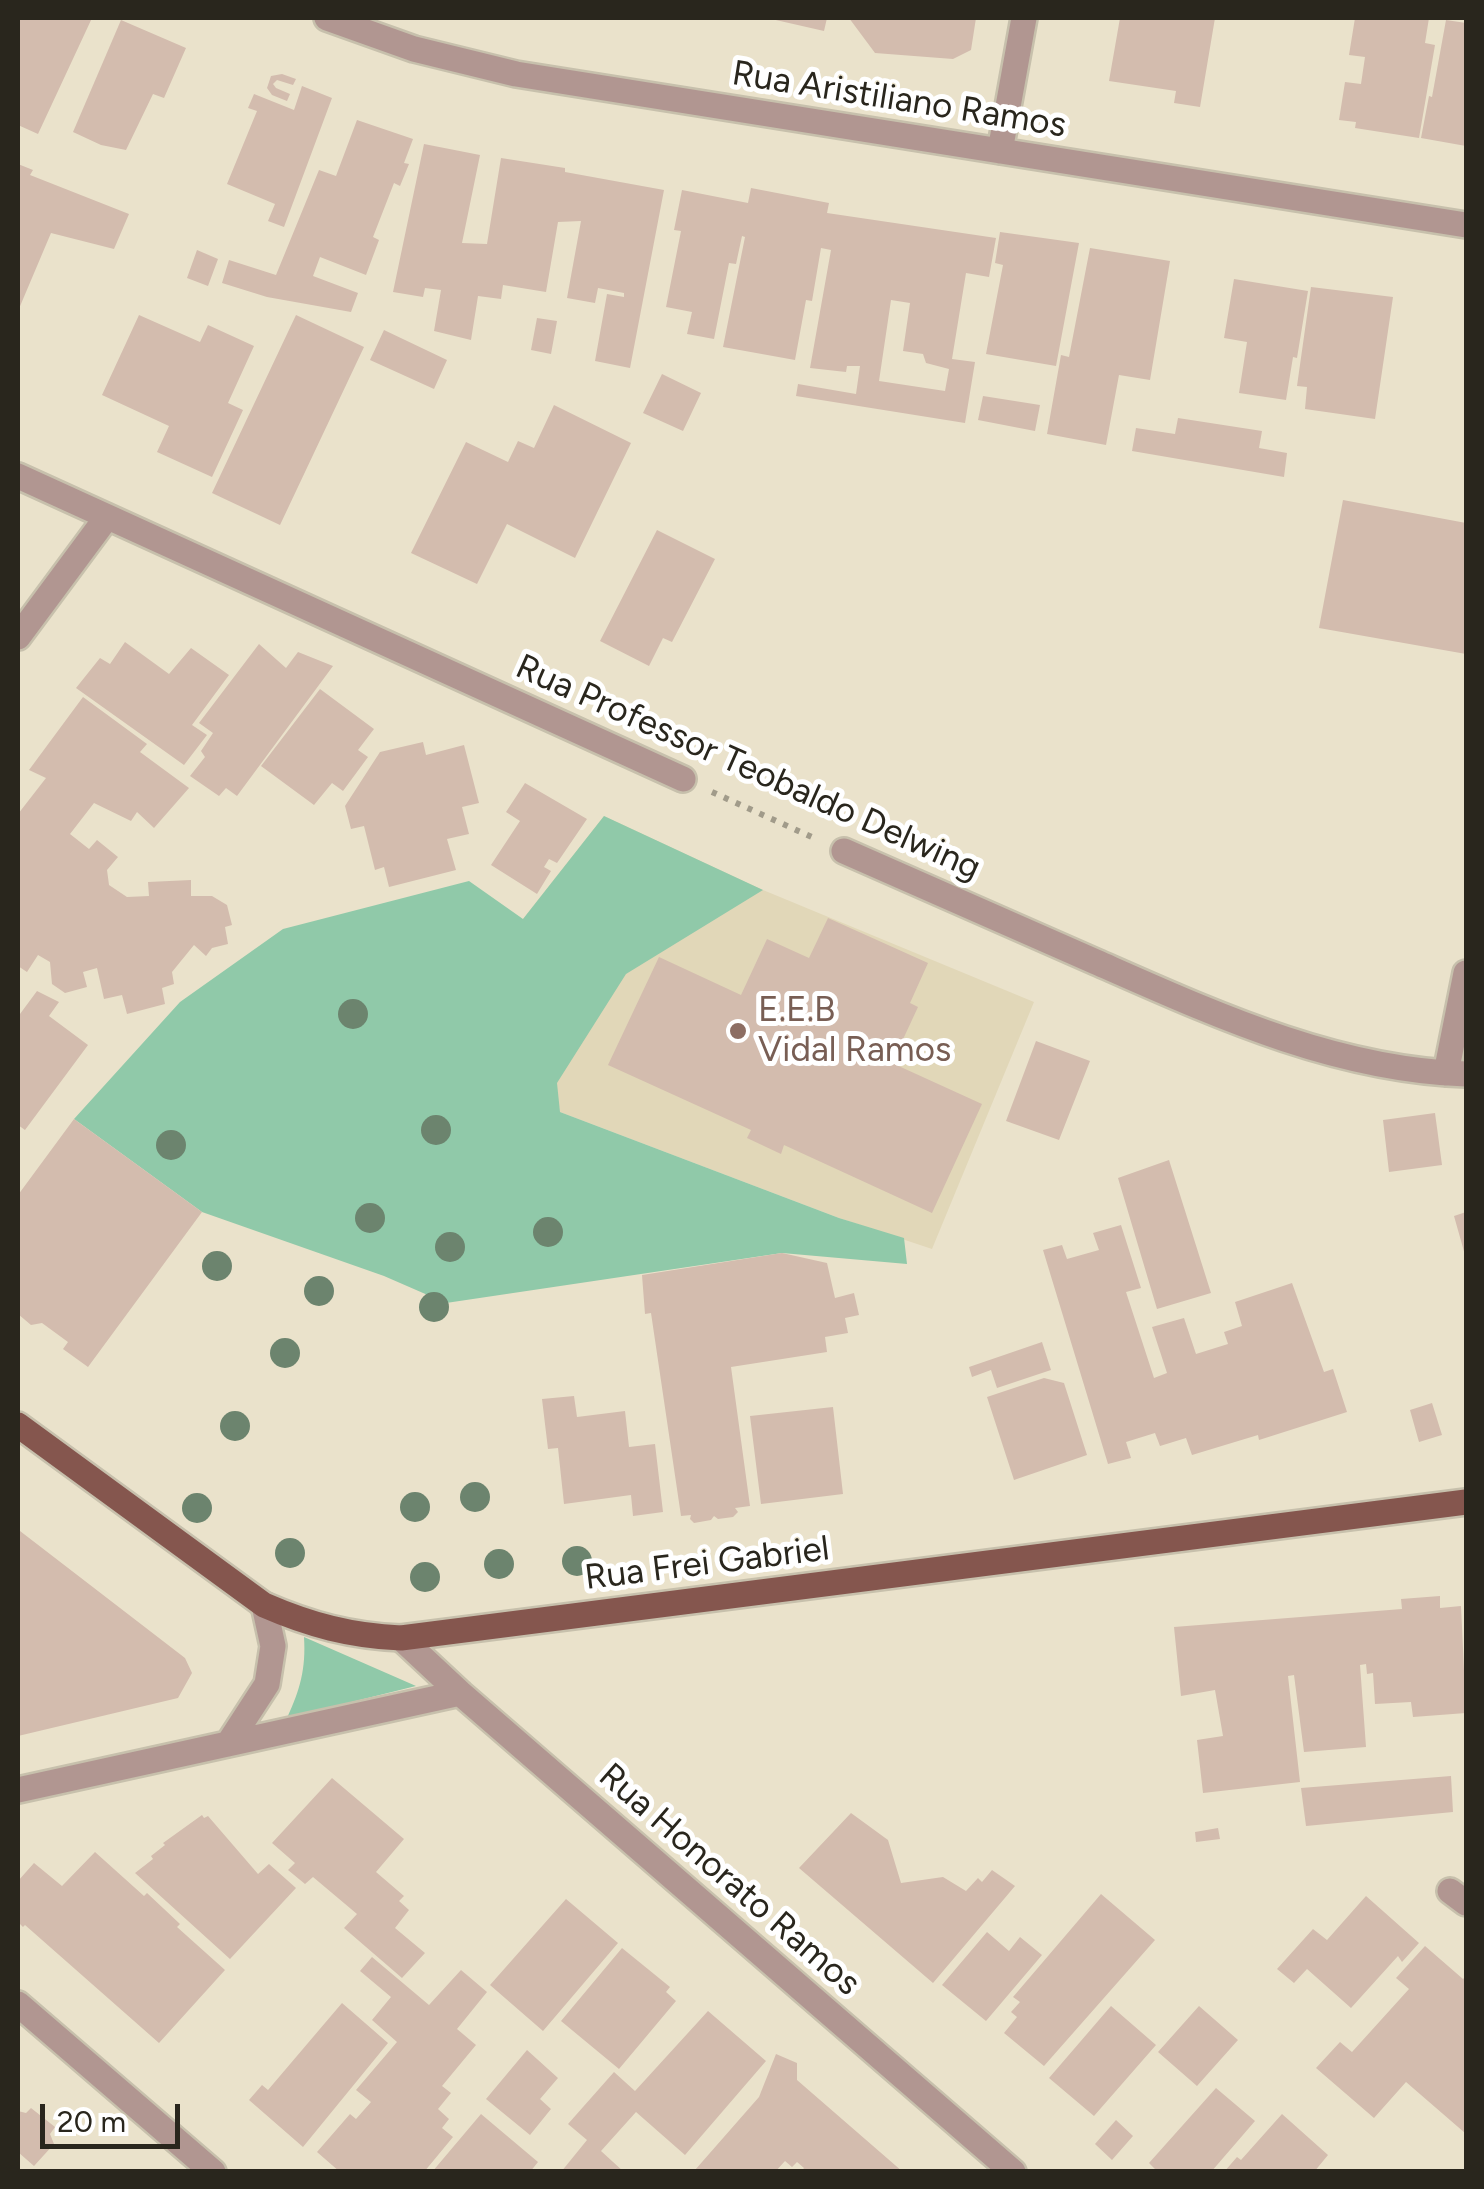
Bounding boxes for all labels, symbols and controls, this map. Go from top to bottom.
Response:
street label: Rua Aristiliano Ramos [729,53,1069,147]
street label: Rua Professor Teobaldo Delwing [509,646,987,890]
place label: E.E.B Vidal Ramos [758,990,951,1072]
marker: E.E.B Vidal Ramos [727,1020,749,1042]
street label: Rua Frei Gabriel [582,1528,832,1600]
street label: Rua Honorato Ramos [590,1755,868,2005]
scale bar [45,2084,185,2146]
text: 20 m [57,2103,126,2140]

